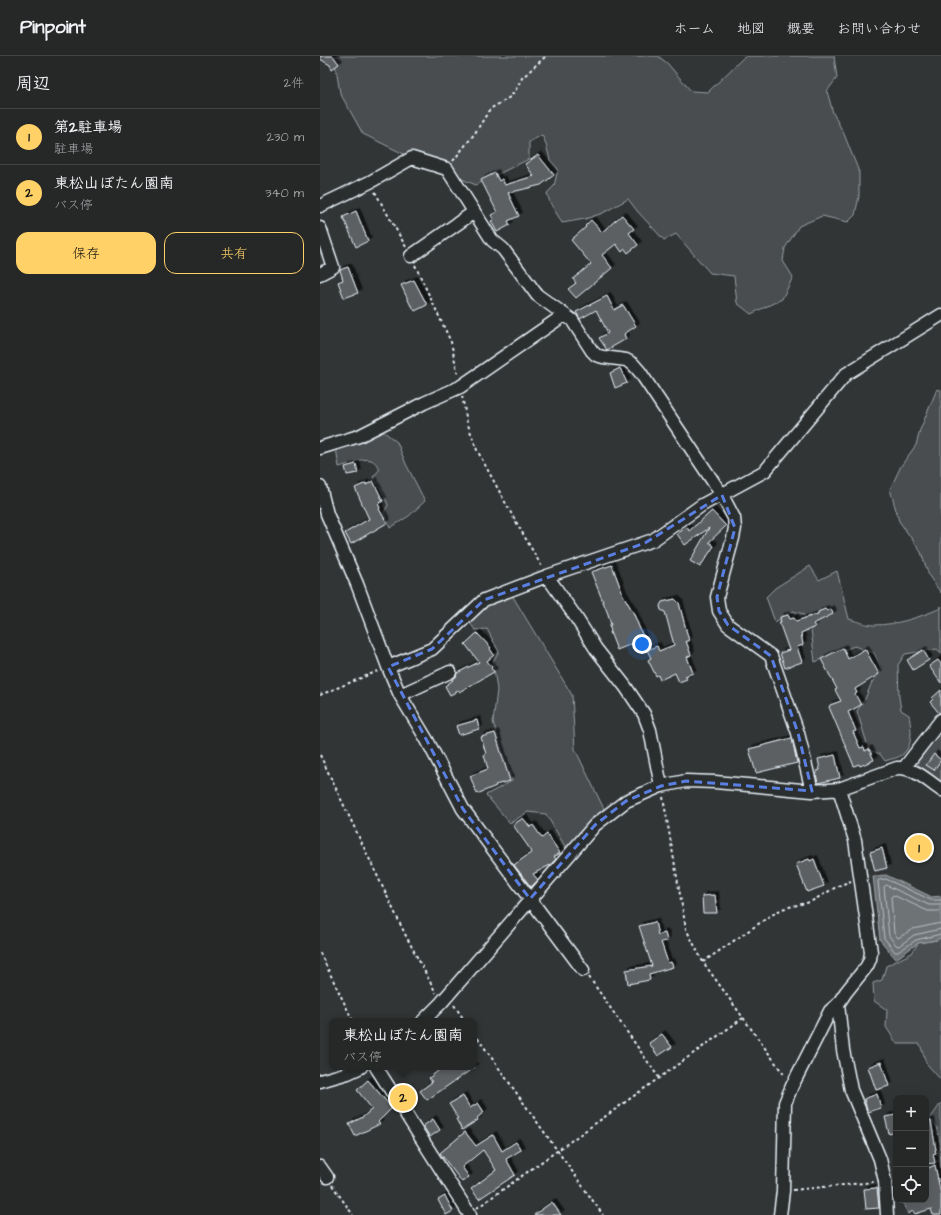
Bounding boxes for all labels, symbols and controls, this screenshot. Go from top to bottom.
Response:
text: Pinpoint [20,14,86,41]
text: ホーム [674,19,715,39]
text: 地図 [737,19,765,39]
text: 概要 [787,19,815,39]
text: お問い合わせ [837,19,921,39]
text: 周辺 [16,72,50,96]
text: 2件 [284,74,304,92]
text: 第2駐車場 [54,117,123,138]
text: 1 [28,128,30,146]
text: 230 m [266,128,304,146]
text: 駐車場 [54,140,93,158]
text: 東松山ぼたん園南 [54,173,174,194]
text: 2 [25,184,33,202]
text: 340 m [265,184,304,202]
text: バス停 [54,196,93,214]
button: 保存 [16,232,156,274]
button: 共有 [164,232,304,274]
your location [632,634,652,654]
pin: 1 [906,833,932,863]
popup [329,1018,477,1070]
text: 東松山ぼたん園南 [343,1025,463,1046]
text: バス停 [343,1048,382,1066]
pin: 2 [390,1083,416,1113]
map controls [893,1095,929,1203]
button: + [893,1095,929,1131]
button: − [893,1131,929,1167]
button: locate [893,1167,929,1203]

